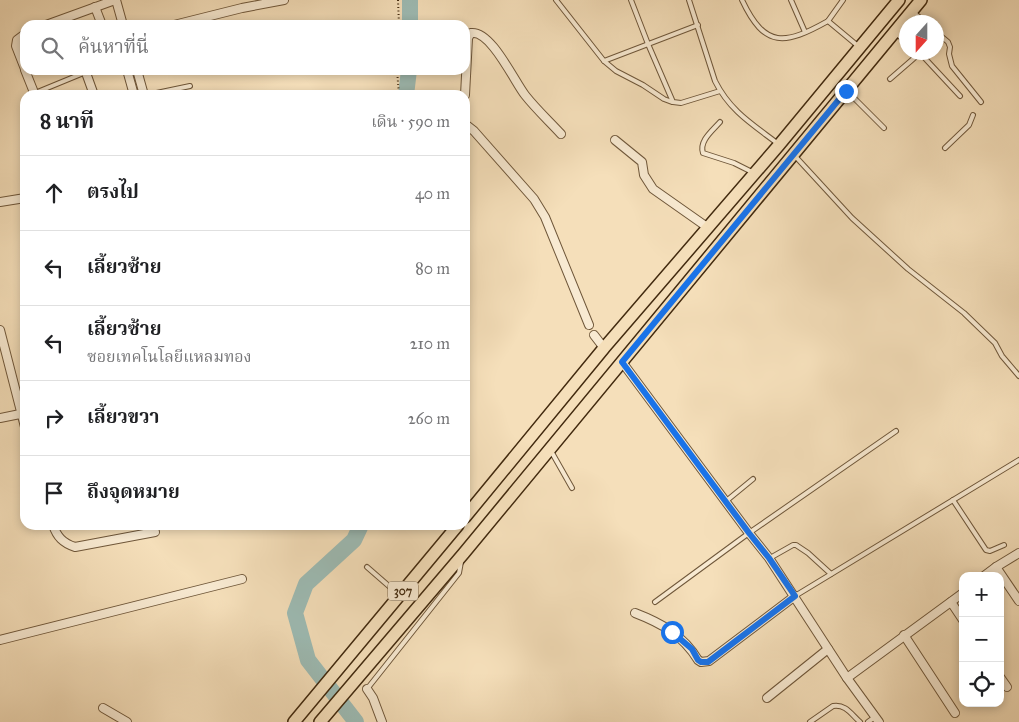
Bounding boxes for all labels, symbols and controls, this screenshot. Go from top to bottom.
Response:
north arrow [899,15,944,60]
search box [20,20,470,75]
icon: search [38,34,66,62]
text: ค้นหาที่นี่ [78,35,149,58]
route end [835,80,858,103]
text: 8 นาที [40,108,94,134]
text: เดิน · 590 m [371,112,450,131]
icon: ahead [40,179,68,207]
text: ตรงไป [87,180,139,203]
text: 40 m [415,184,450,203]
icon: left [40,254,68,282]
text: เลี้ยวซ้าย [87,255,161,278]
text: 80 m [415,259,450,278]
text: เลี้ยวซ้าย [87,317,161,340]
icon: left [40,329,68,357]
text: 210 m [410,334,450,353]
text: ซอยเทคโนโลยีแหลมทอง [87,347,252,366]
icon: right [40,404,68,432]
text: เลี้ยวขวา [87,405,159,428]
text: 260 m [408,409,450,428]
icon: arrive [40,479,68,507]
text: ถึงจุดหมาย [87,480,180,503]
map controls [959,572,1004,707]
button: + [959,572,1004,617]
road number: 307 [388,582,418,600]
button: − [959,617,1004,662]
route start [661,621,684,644]
button: locate [959,662,1004,707]

